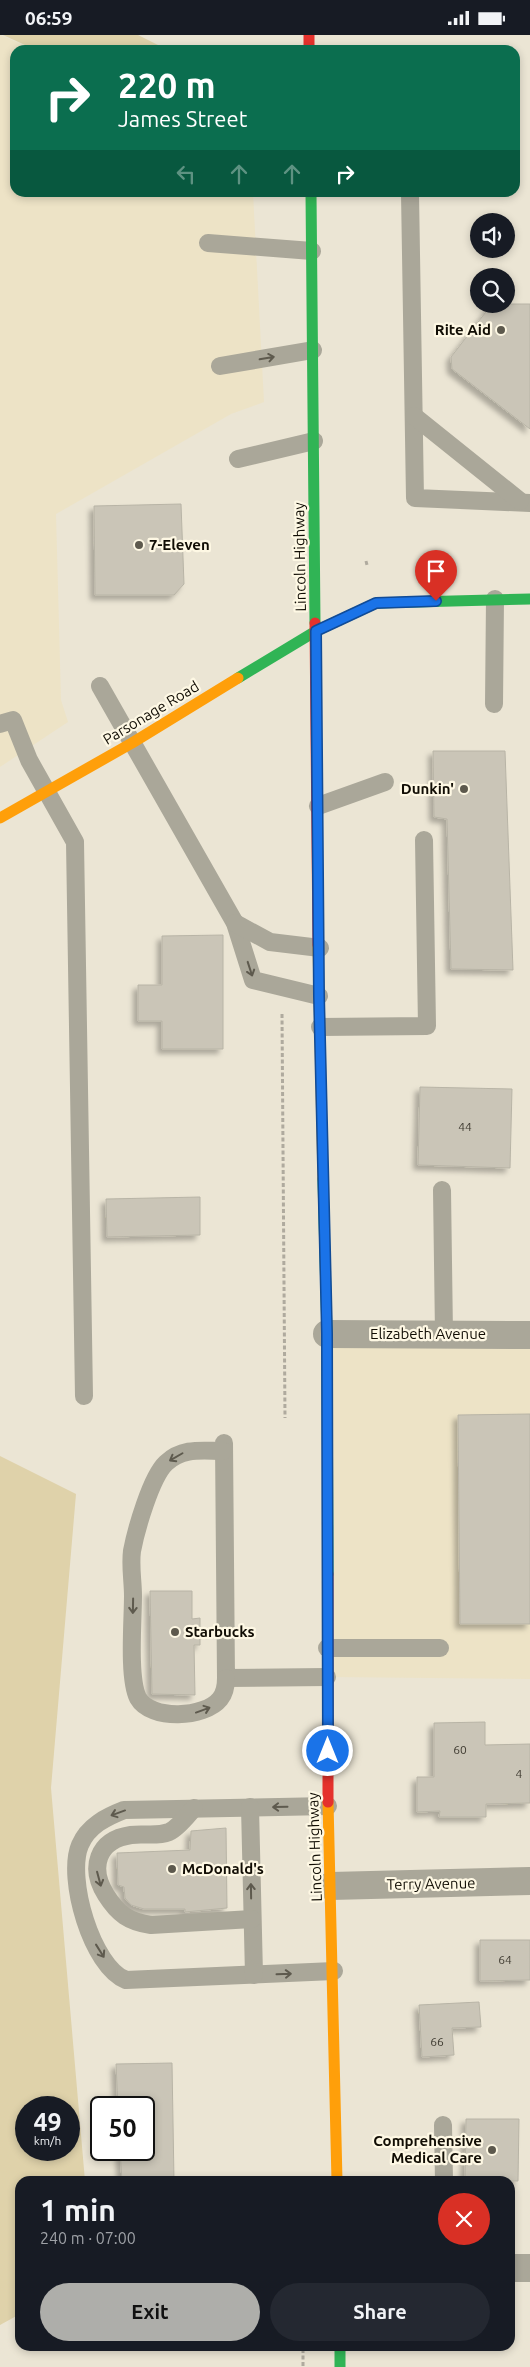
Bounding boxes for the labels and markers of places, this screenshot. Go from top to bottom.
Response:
place label: Rite Aid [435,321,491,338]
marker: Rite Aid [495,324,507,336]
place label: 7-Eleven [149,536,210,553]
marker: 7-Eleven [133,539,145,551]
pin [415,550,457,601]
place label: Dunkin' [401,780,454,797]
marker: Dunkin' [458,783,470,795]
place label: Starbucks [185,1623,255,1640]
marker: Starbucks [169,1626,181,1638]
place label: McDonald's [182,1860,264,1877]
marker: McDonald's [166,1863,178,1875]
place label: Comprehensive Medical Care [373,2132,482,2166]
marker: Comprehensive Medical Care [486,2144,498,2156]

